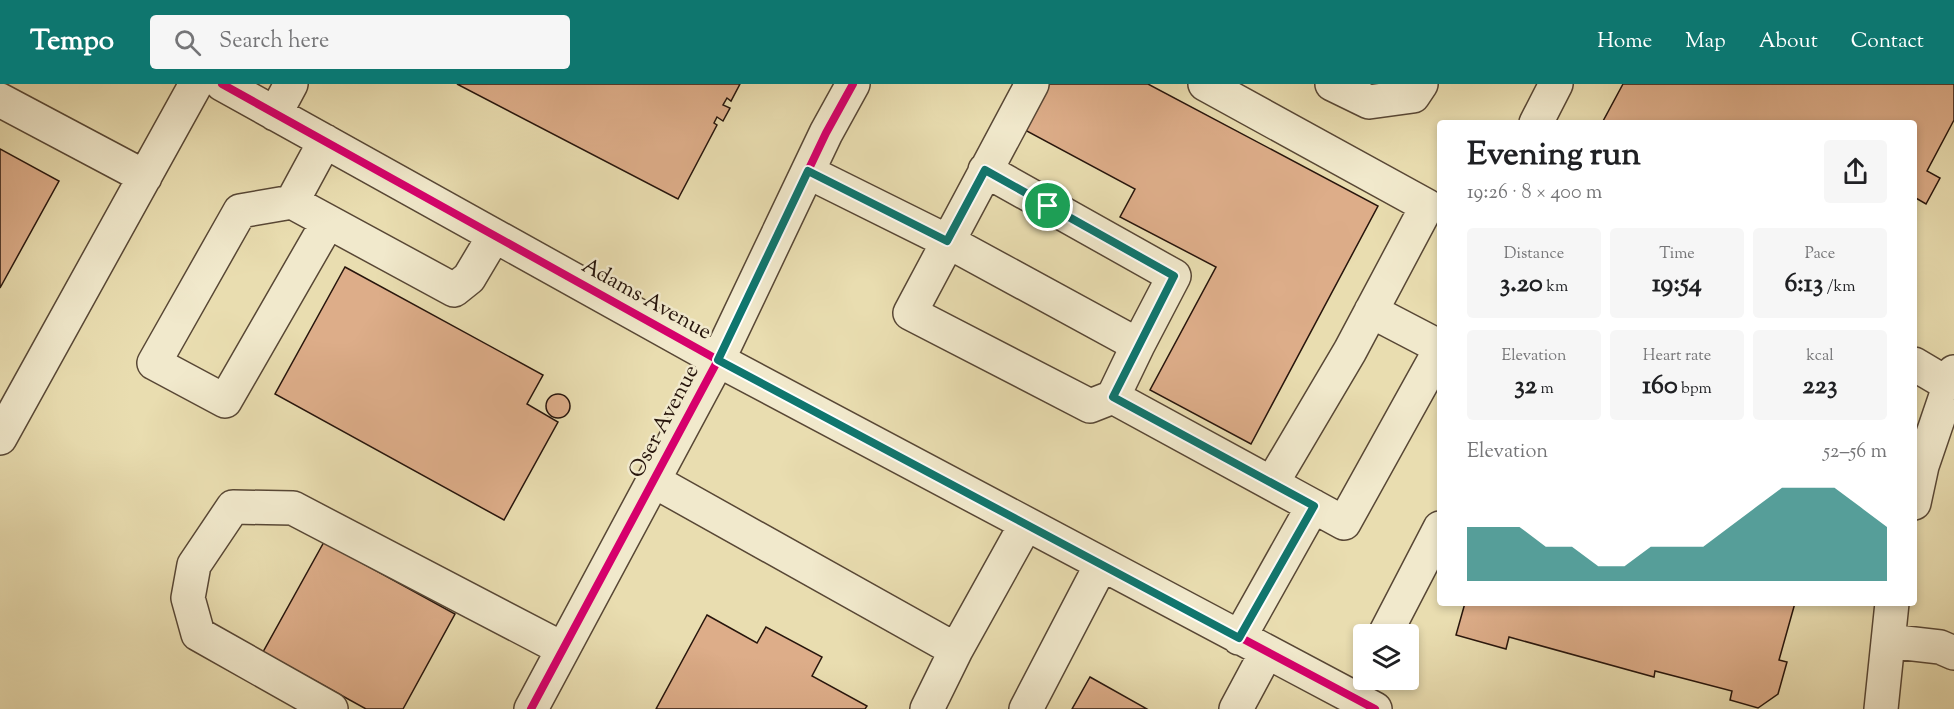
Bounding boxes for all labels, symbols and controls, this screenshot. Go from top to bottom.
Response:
search box [150,15,570,69]
text: Tempo [30,22,114,62]
icon: search [171,26,204,59]
text: Search here [219,26,329,58]
text: Home [1597,27,1652,57]
text: Map [1685,27,1726,57]
text: About [1759,27,1818,57]
text: Contact [1851,27,1924,57]
text: Evening run [1467,132,1641,180]
button: share [1824,140,1887,203]
text: 19:26 · 8 × 400 m [1467,179,1602,208]
pin [1022,180,1073,231]
icon: arrive [1031,189,1064,222]
text: Distance [1504,243,1564,266]
text: Time [1659,243,1695,266]
text: Pace [1805,243,1835,266]
street label: Adams Avenue [575,251,717,349]
text: 3.20 [1500,266,1543,303]
text: 19:54 [1652,266,1702,303]
text: 6:13 [1784,266,1823,303]
text: km [1543,276,1568,299]
text: /km [1823,276,1856,299]
text: Elevation [1502,345,1566,368]
text: Heart rate [1643,345,1711,368]
text: kcal [1806,345,1834,368]
street label: Oser Avenue [622,360,708,484]
text: 32 [1514,368,1537,405]
text: 160 [1642,368,1678,405]
text: 223 [1803,368,1837,405]
text: m [1537,378,1554,401]
text: bpm [1678,378,1712,401]
text: Elevation [1467,438,1548,467]
text: 52–56 m [1823,438,1887,467]
map controls [1353,624,1419,690]
button: layers [1353,624,1419,690]

